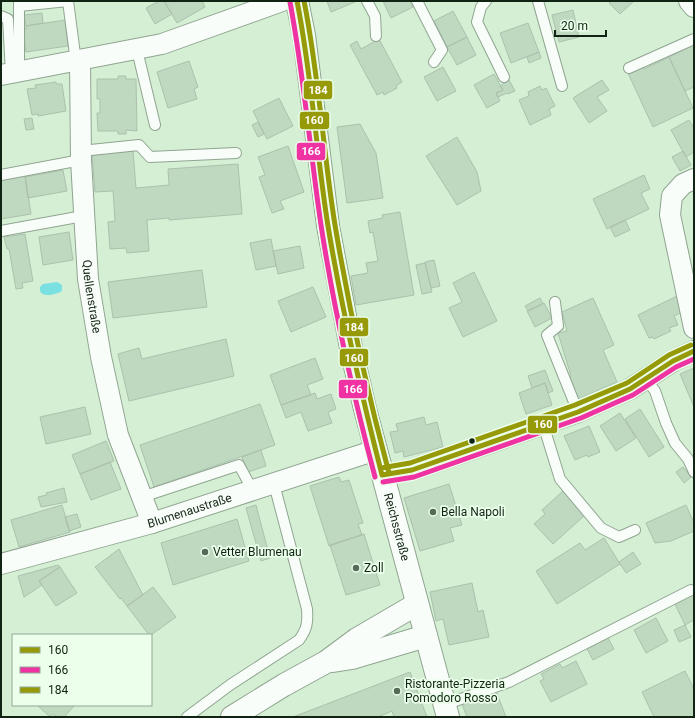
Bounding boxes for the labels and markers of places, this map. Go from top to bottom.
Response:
unlabelled marker [467,436,477,446]
place label: Bella Napoli [441,505,505,519]
marker: Bella Napoli [428,507,438,517]
place label: Vetter Blumenau [213,545,302,559]
marker: Vetter Blumenau [200,547,210,557]
place label: Zoll [364,561,384,575]
marker: Zoll [351,563,361,573]
place label: Ristorante-Pizzeria Pomodoro Rosso [405,677,505,705]
marker: Ristorante-Pizzeria Pomodoro Rosso [392,686,402,696]

